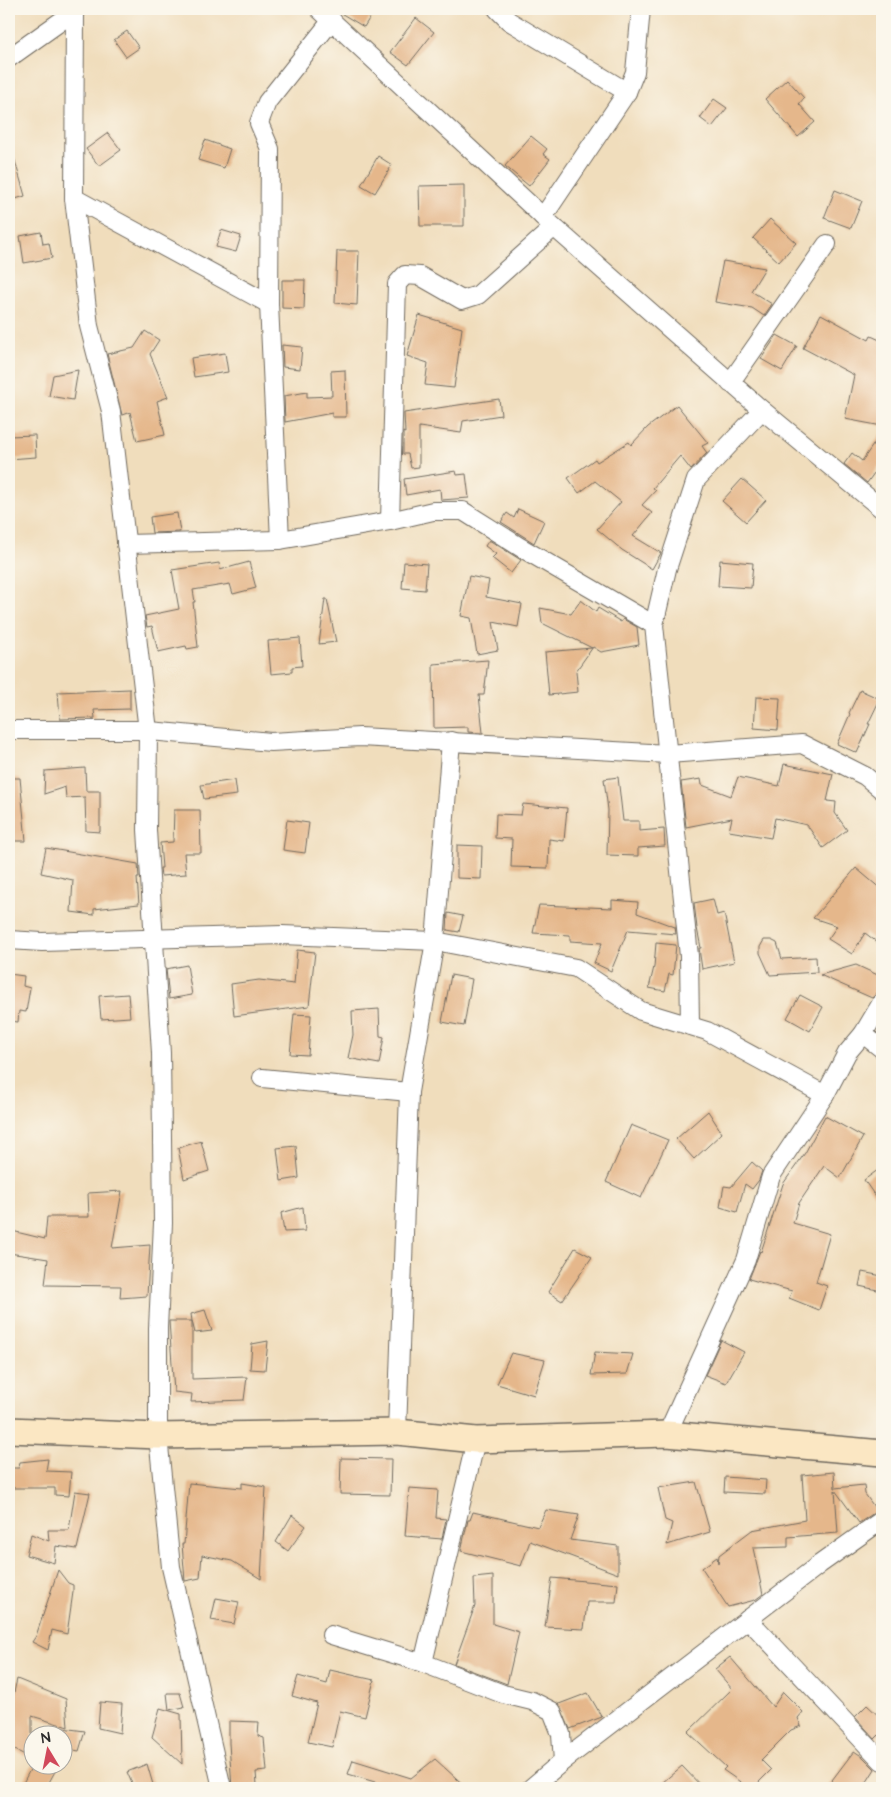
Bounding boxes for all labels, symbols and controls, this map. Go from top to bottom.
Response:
north arrow [22,1724,72,1774]
text: N [40,1728,52,1749]

